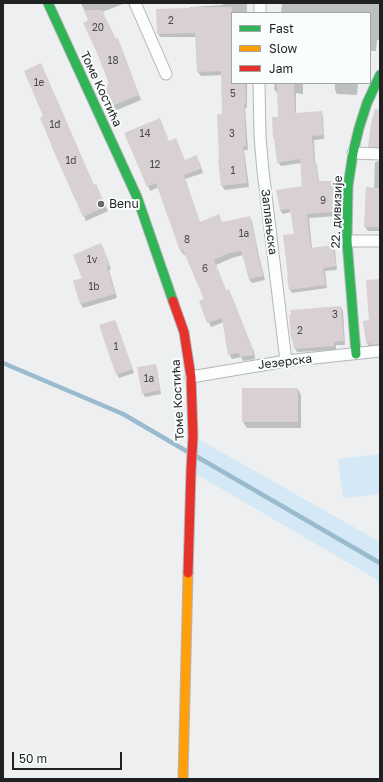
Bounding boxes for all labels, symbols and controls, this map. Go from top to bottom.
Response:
legend [231,12,371,84]
house number: 2 [168,15,174,27]
text: Fast [269,21,294,36]
house number: 20 [92,22,104,34]
text: Slow [269,41,297,56]
street label: Томе Костића [77,49,125,129]
house number: 18 [108,55,118,67]
text: Jam [269,61,293,76]
house number: 1e [34,77,44,89]
house number: 5 [230,88,236,100]
house number: 1đ [50,119,60,131]
house number: 14 [140,128,150,140]
house number: 3 [229,128,235,140]
house number: 1d [66,155,76,167]
house number: 12 [150,159,160,171]
house number: 1 [231,165,235,177]
street label: 22. дивизије [329,175,345,249]
street label: Заплањска [258,188,280,256]
house number: 9 [320,195,326,207]
place label: Benu [109,197,139,211]
marker: Benu [96,199,106,209]
house number: 1a [239,228,249,240]
house number: 8 [184,234,190,246]
house number: 1v [87,254,97,266]
house number: 6 [202,263,208,275]
house number: 1b [89,281,99,293]
house number: 3 [332,309,338,321]
house number: 2 [297,325,303,337]
house number: 1 [114,341,118,353]
street label: Језерска [257,352,313,372]
street label: Томе Костића [169,359,187,441]
house number: 1a [144,373,154,385]
scale bar [14,744,124,770]
text: 50 m [19,751,47,766]

